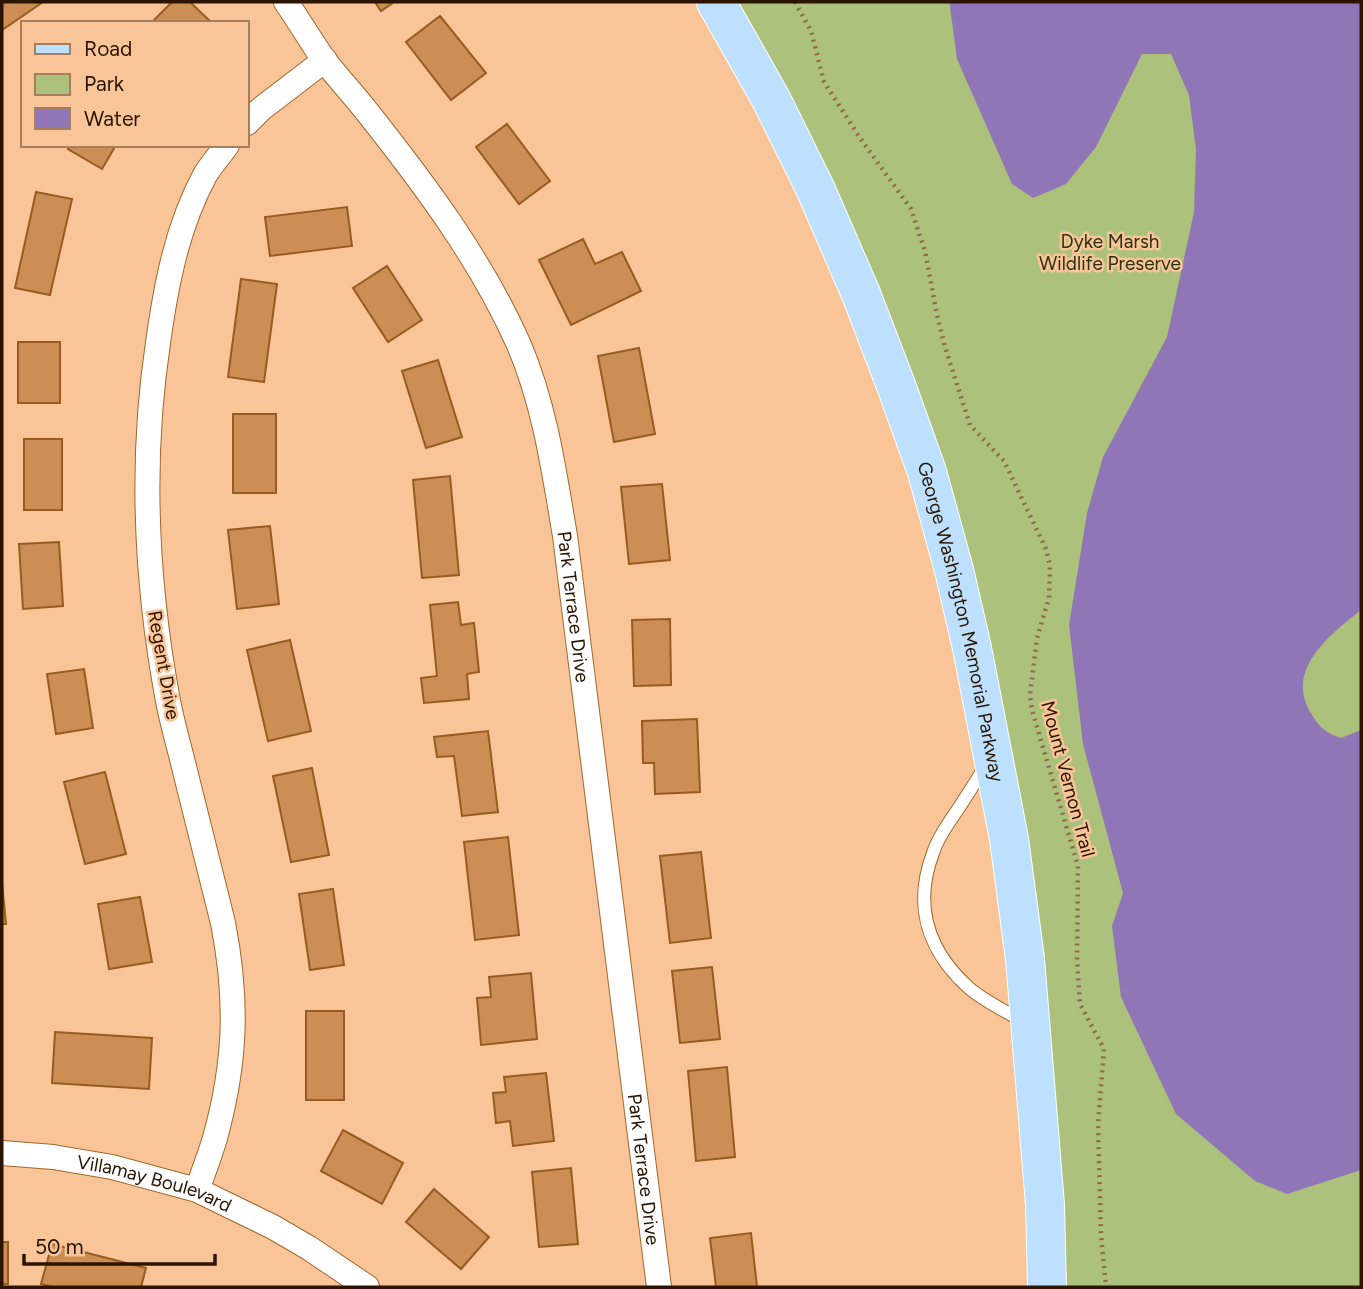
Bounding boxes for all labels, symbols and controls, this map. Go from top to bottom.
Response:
legend [21,21,248,147]
text: Road [84,36,132,61]
text: Park [84,71,125,96]
text: Water [84,106,140,131]
park label: Dyke Marsh Wildlife Preserve [1039,230,1181,275]
street label: George Washington Memorial Parkway [913,458,1009,784]
street label: Park Terrace Drive [553,530,595,684]
street label: Regent Drive [143,609,185,721]
street label: Mount Vernon Trail [1036,698,1100,860]
street label: Park Terrace Drive [623,1092,665,1246]
street label: Villamay Boulevard [75,1150,236,1217]
scale bar [24,1222,215,1266]
text: 50 m [35,1234,84,1259]

